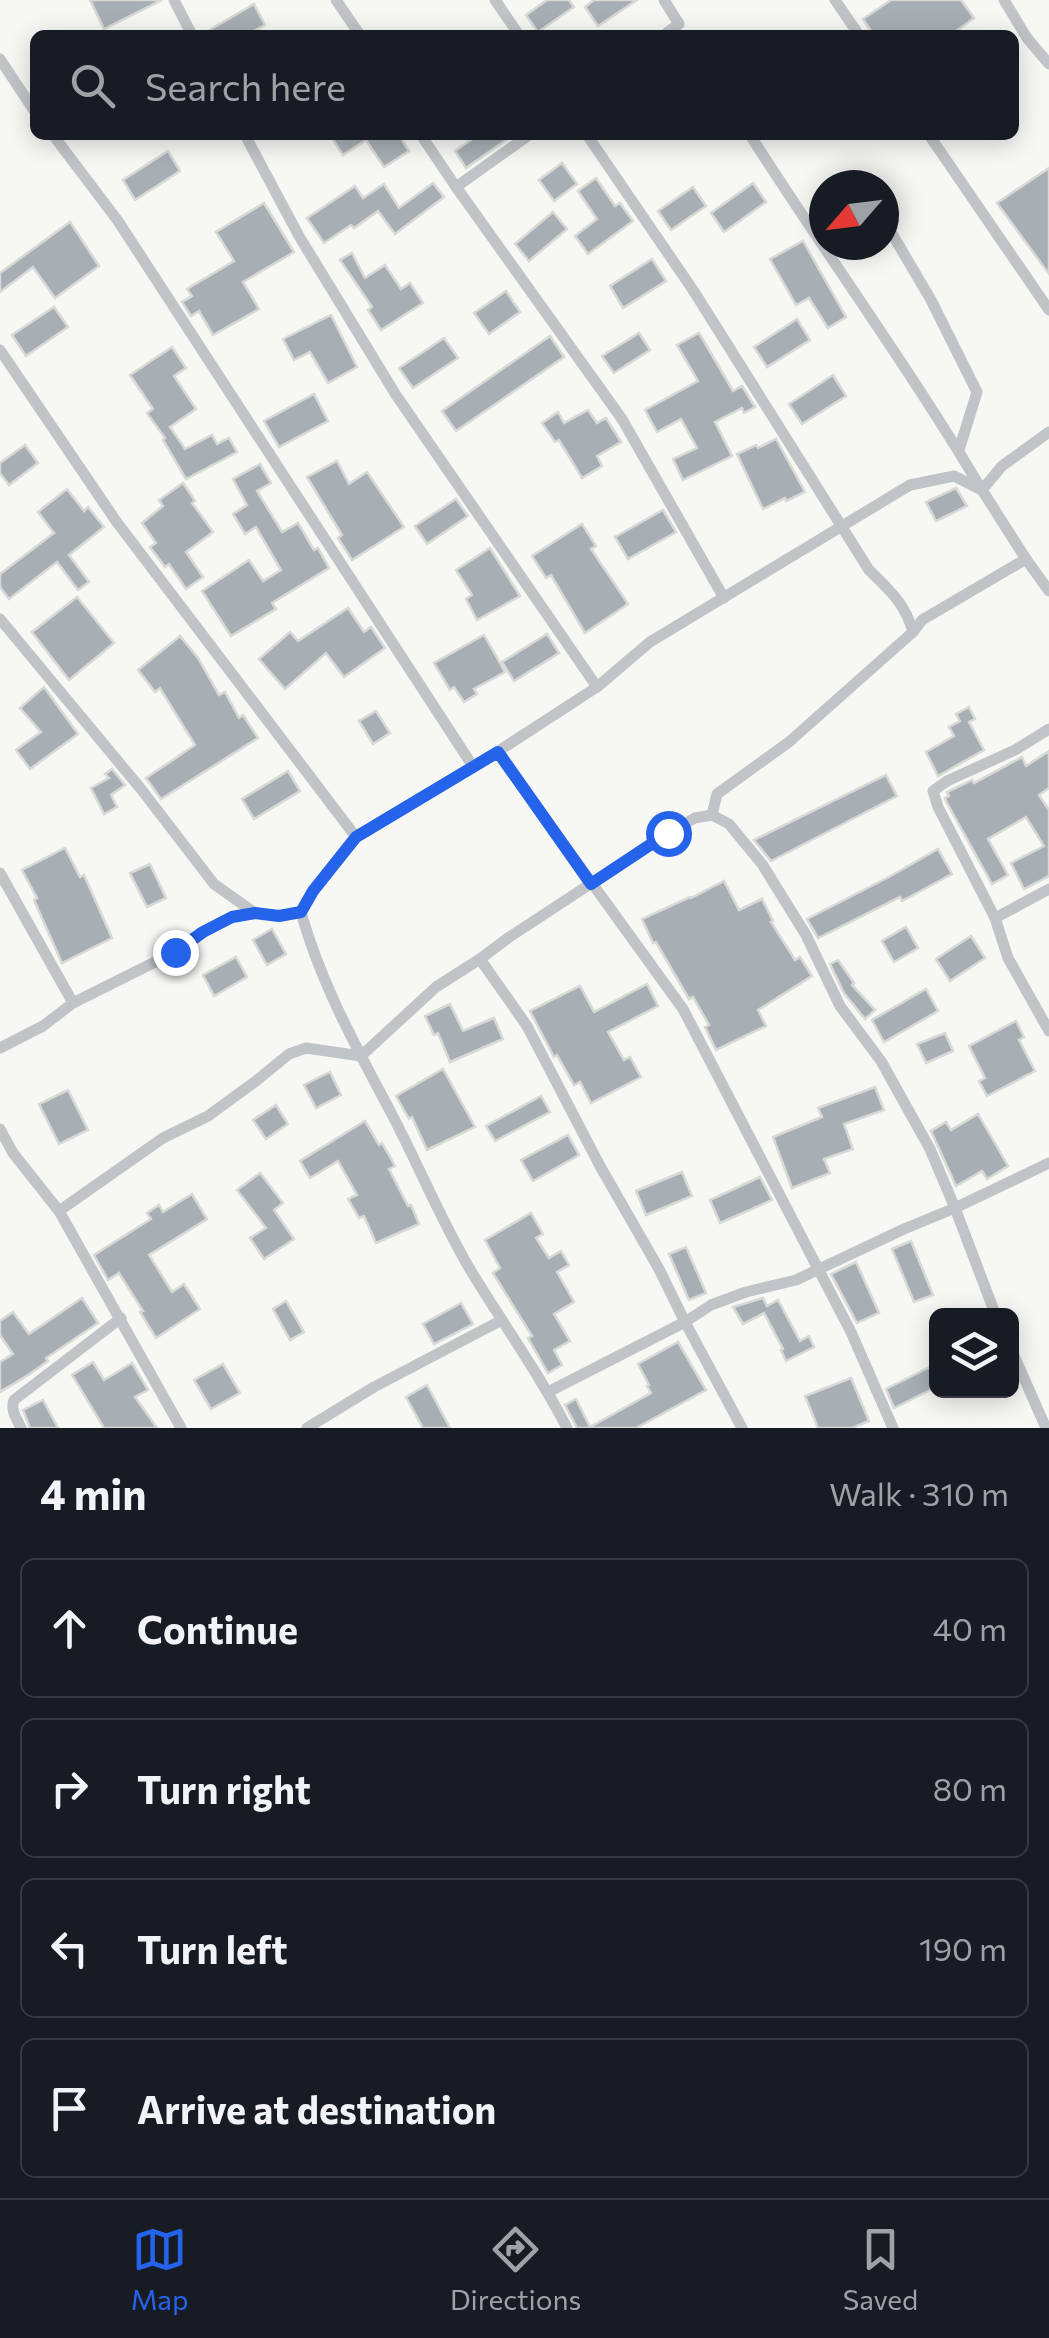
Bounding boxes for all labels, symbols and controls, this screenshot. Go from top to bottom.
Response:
search box [30,30,1019,140]
icon: search [65,58,120,113]
text: Search here [145,62,346,109]
north arrow [809,170,899,260]
route start [646,811,692,857]
route end [153,930,199,976]
map controls [929,1308,1019,1398]
button: layers [929,1308,1019,1398]
text: 4 min [40,1467,146,1519]
text: Walk · 310 m [829,1473,1009,1513]
icon: ahead [42,1601,97,1656]
text: Continue [137,1605,298,1652]
text: 40 m [933,1608,1007,1648]
icon: right [42,1761,97,1816]
text: Turn right [137,1765,311,1812]
text: 80 m [933,1768,1007,1808]
icon: left [42,1921,97,1976]
text: Turn left [137,1925,288,1972]
text: 190 m [919,1928,1007,1968]
icon: arrive [42,2081,97,2136]
text: Arrive at destination [137,2085,496,2132]
tab: Map [131,2222,188,2316]
tab: Directions [450,2222,581,2316]
tab: Saved [843,2222,918,2316]

